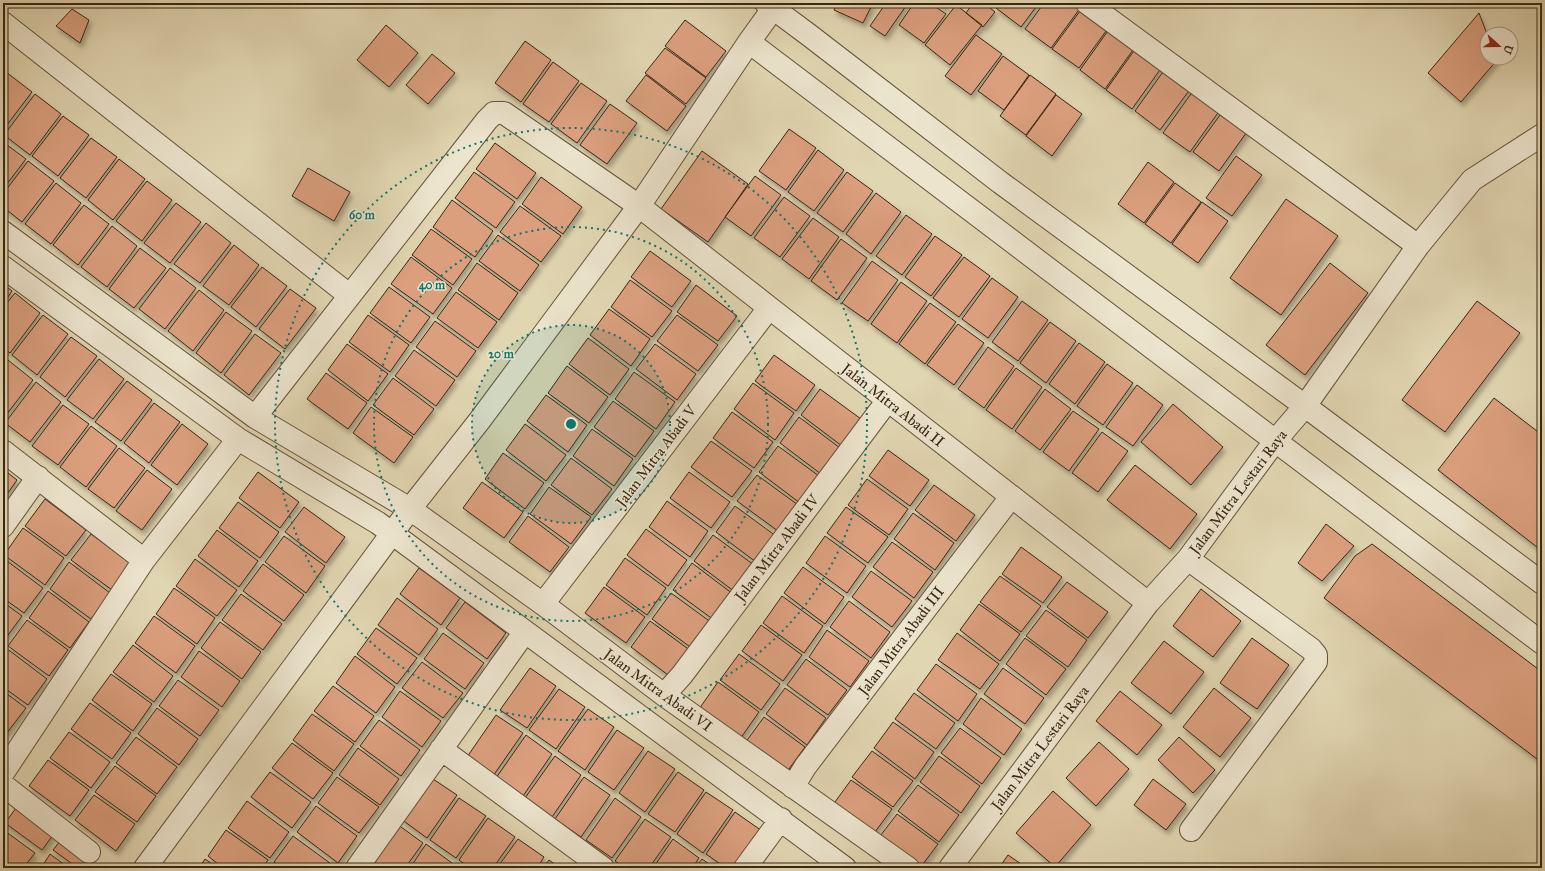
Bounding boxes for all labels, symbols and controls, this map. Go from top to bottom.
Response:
north arrow [1479,26,1519,66]
text: U [1500,43,1515,56]
text: 60 m [349,208,376,222]
text: 40 m [419,278,446,293]
text: 20 m [488,347,515,361]
street label: Jalan Mitra Abadi II [836,358,948,451]
street label: Jalan Mitra Abadi V [611,401,701,513]
centre of rings [564,417,578,431]
street label: Jalan Mitra Lestari Raya [1184,426,1292,560]
street label: Jalan Mitra Abadi IV [730,491,824,607]
street label: Jalan Mitra Abadi III [853,583,949,701]
street label: Jalan Mitra Abadi VI [598,644,716,736]
street label: Jalan Mitra Lestari Raya [986,682,1094,816]

